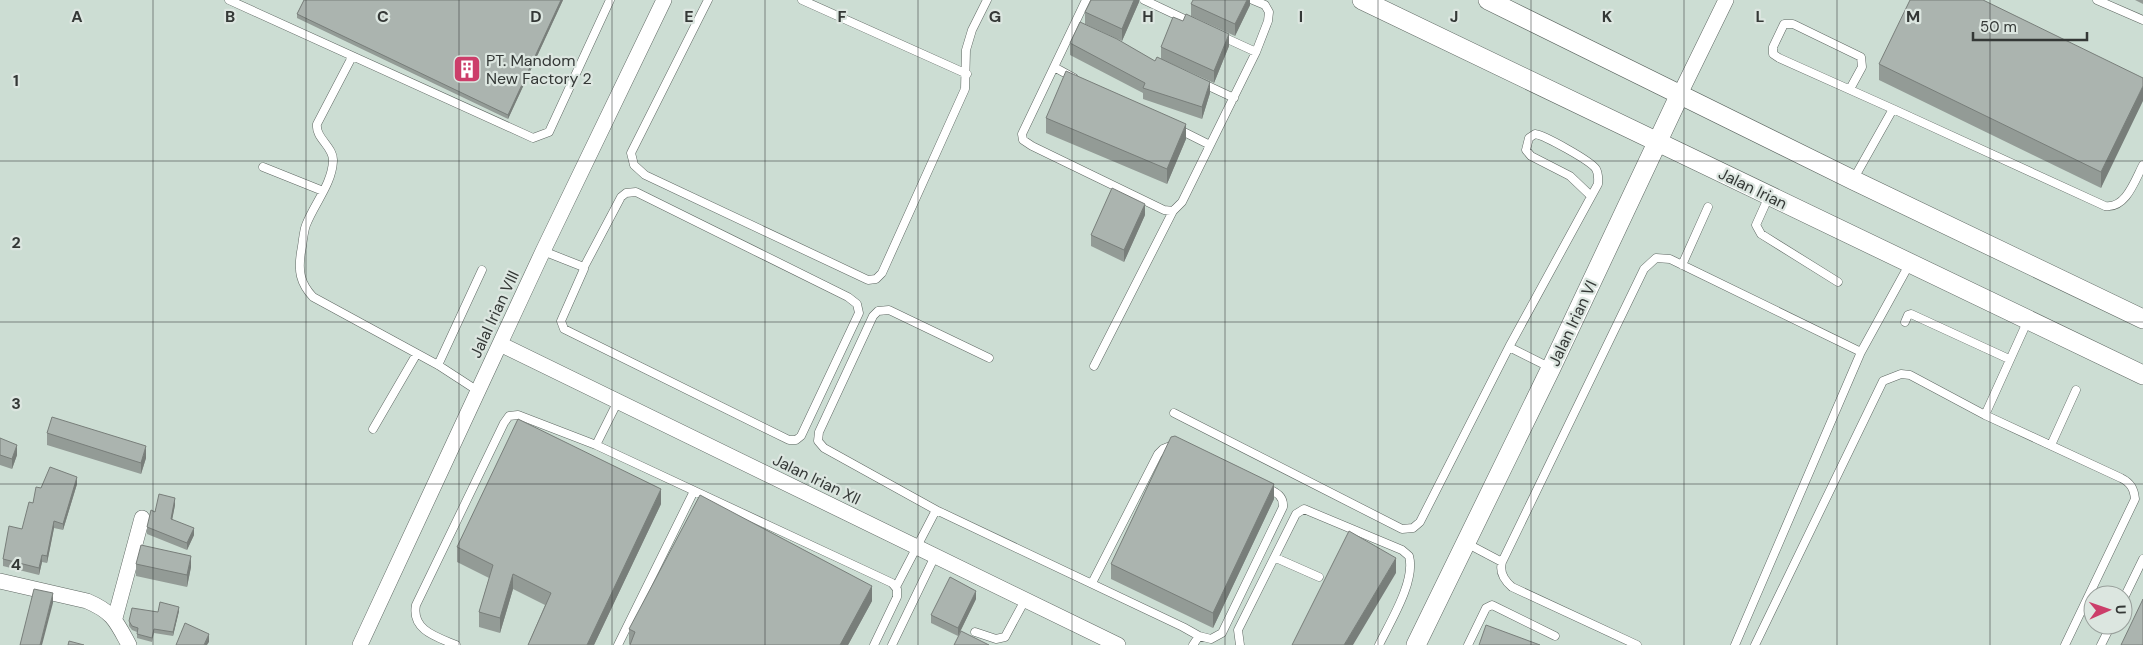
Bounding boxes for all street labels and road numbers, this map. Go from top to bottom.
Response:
street label: Jalan Irian [1715,163,1791,214]
street label: Jalal Irian VIII [465,267,524,361]
street label: Jalan Irian VI [1543,277,1602,370]
street label: Jalan Irian XII [769,449,864,510]

